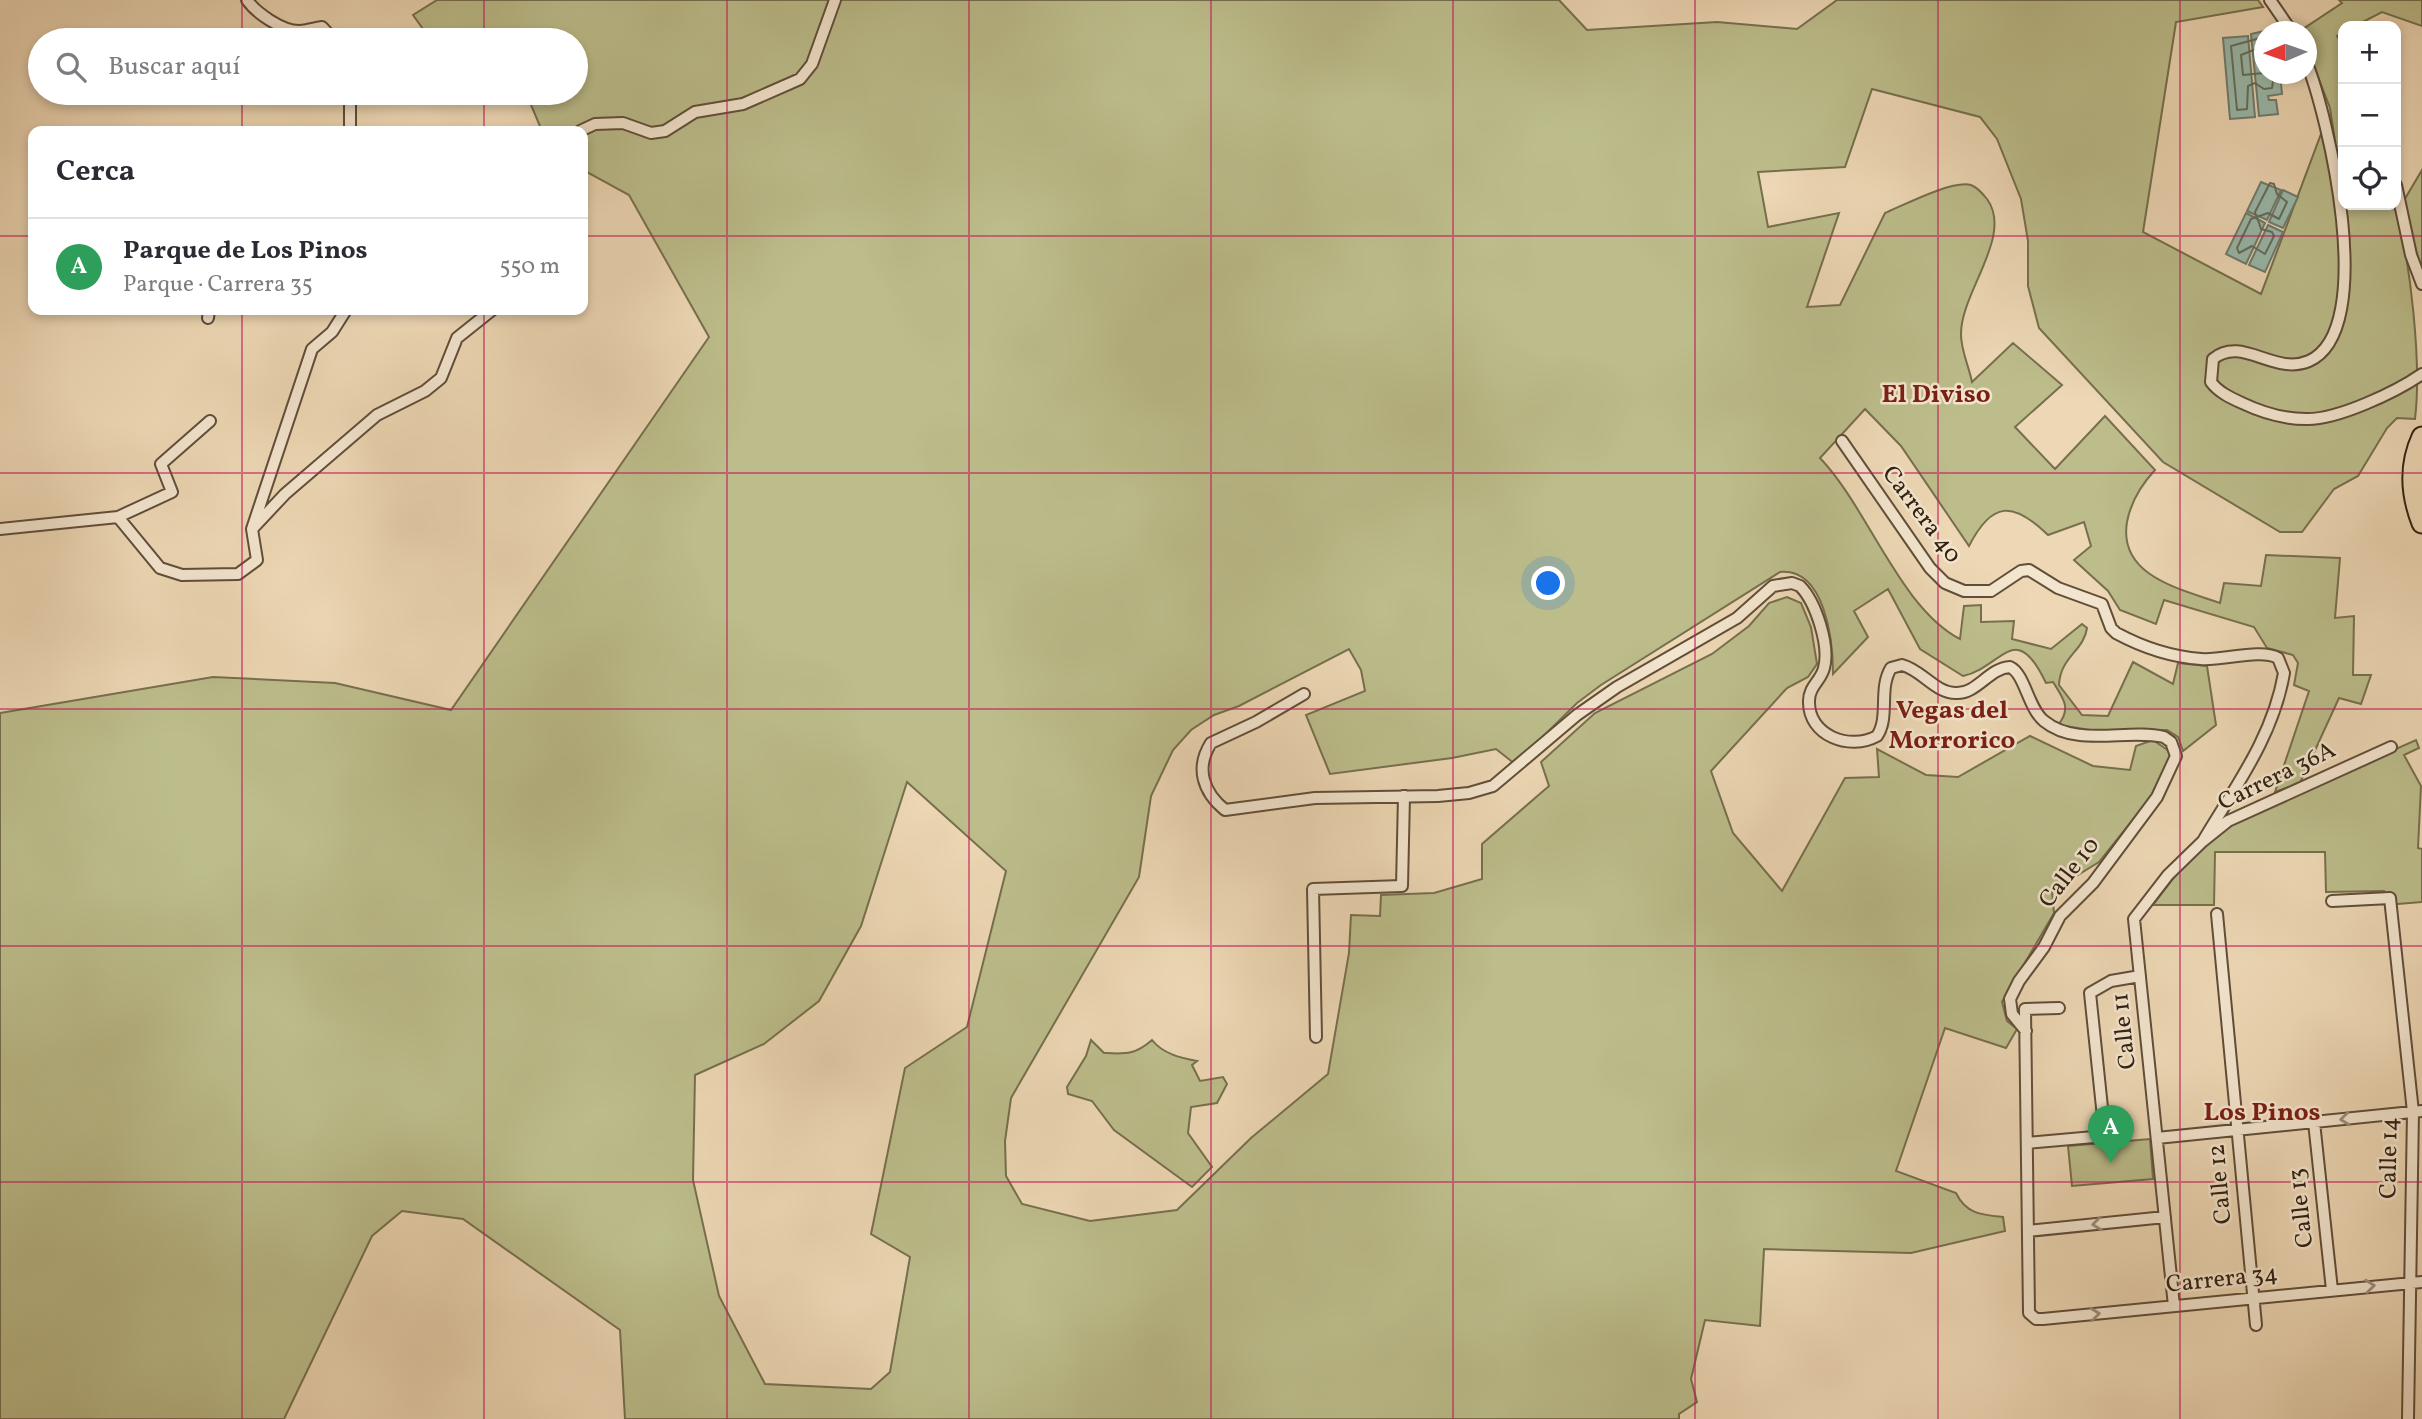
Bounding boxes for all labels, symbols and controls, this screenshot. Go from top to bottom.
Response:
north arrow [2254,21,2317,84]
map controls [2338,21,2401,210]
button: + [2338,21,2401,84]
search box [28,28,588,105]
icon: search [52,48,90,86]
text: Buscar aquí [108,49,240,85]
button: − [2338,84,2401,147]
button: locate [2338,147,2401,210]
text: Cerca [56,151,135,193]
text: Parque de Los Pinos [123,233,368,269]
text: A [71,251,87,283]
text: 550 m [500,251,560,283]
text: Parque · Carrera 35 [123,269,313,301]
district label: El Diviso [1881,377,1991,413]
street label: Carrera 40 [1873,459,1969,571]
your location [1531,566,1565,600]
district label: Vegas del Morrorico [1889,693,2015,759]
street label: Carrera 36A [2212,734,2342,820]
street label: Calle 10 [2031,830,2109,916]
street label: Calle 11 [2104,991,2146,1071]
district label: Los Pinos [2203,1095,2321,1131]
pin: A [2088,1105,2134,1163]
one-way arrow [2339,1111,2350,1126]
street label: Calle 14 [2372,1117,2408,1199]
street label: Calle 12 [2201,1142,2241,1226]
street label: Calle 13 [2281,1167,2323,1249]
one-way arrow [2091,1216,2103,1231]
street label: Carrera 34 [2164,1257,2280,1303]
one-way arrow [2365,1279,2376,1294]
one-way arrow [2089,1306,2101,1321]

